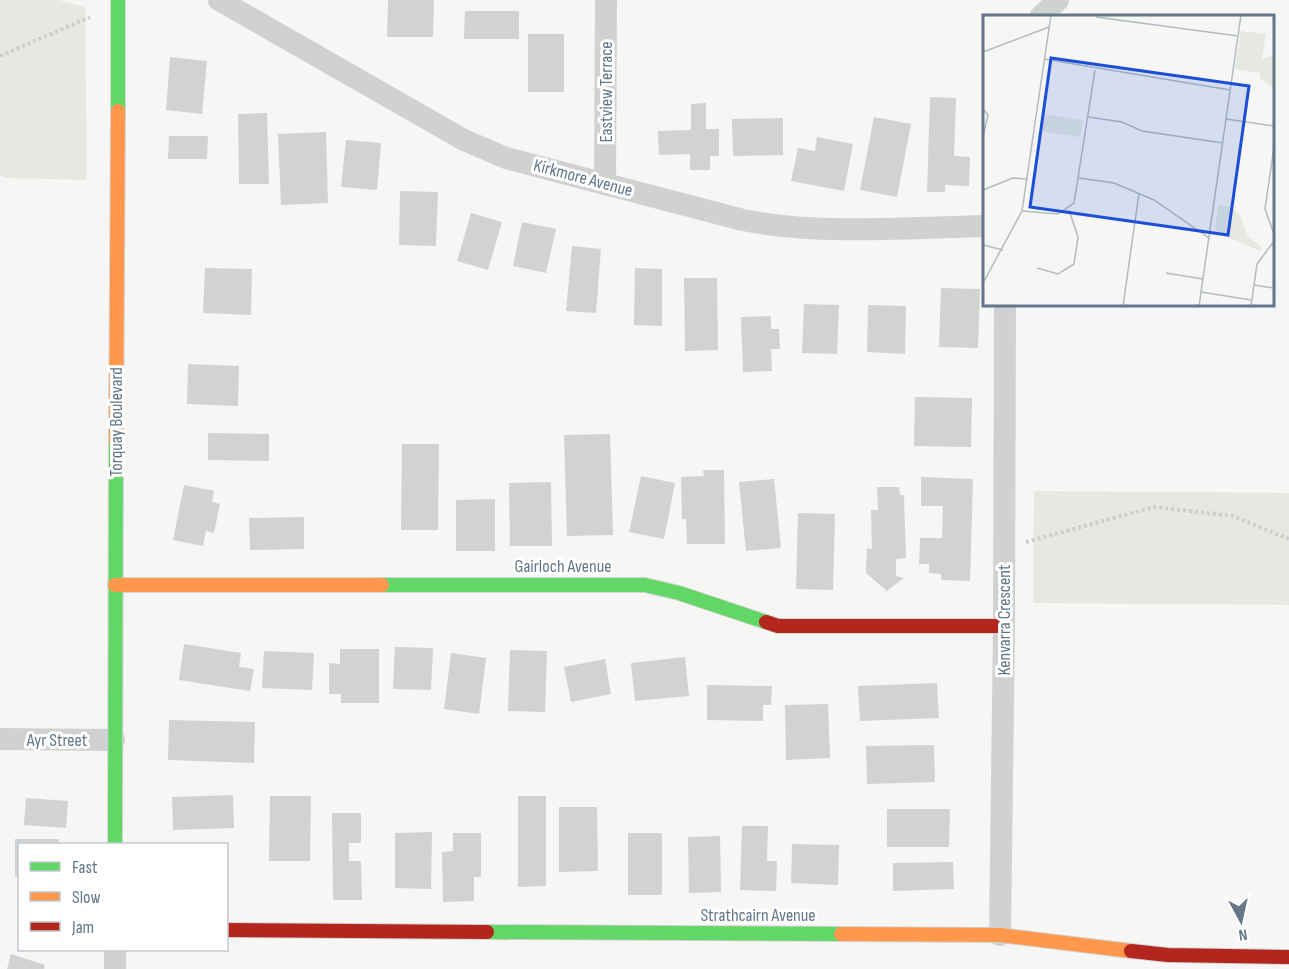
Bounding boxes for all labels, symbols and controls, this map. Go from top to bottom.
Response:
inset map [983,15,1274,306]
street label: Eastview Terrace [596,41,617,143]
street label: Kirkmore Avenue [531,155,635,201]
street label: Torquay Boulevard [106,367,127,477]
street label: Gairloch Avenue [515,556,611,577]
street label: Kenvarra Crescent [994,564,1015,676]
street label: Ayr Street [26,730,88,751]
legend [18,843,228,951]
text: Fast [72,857,98,878]
text: Slow [72,887,101,908]
north arrow [1211,891,1271,951]
street label: Strathcairn Avenue [700,905,816,926]
text: Jam [71,917,94,938]
text: N [1237,924,1248,944]

